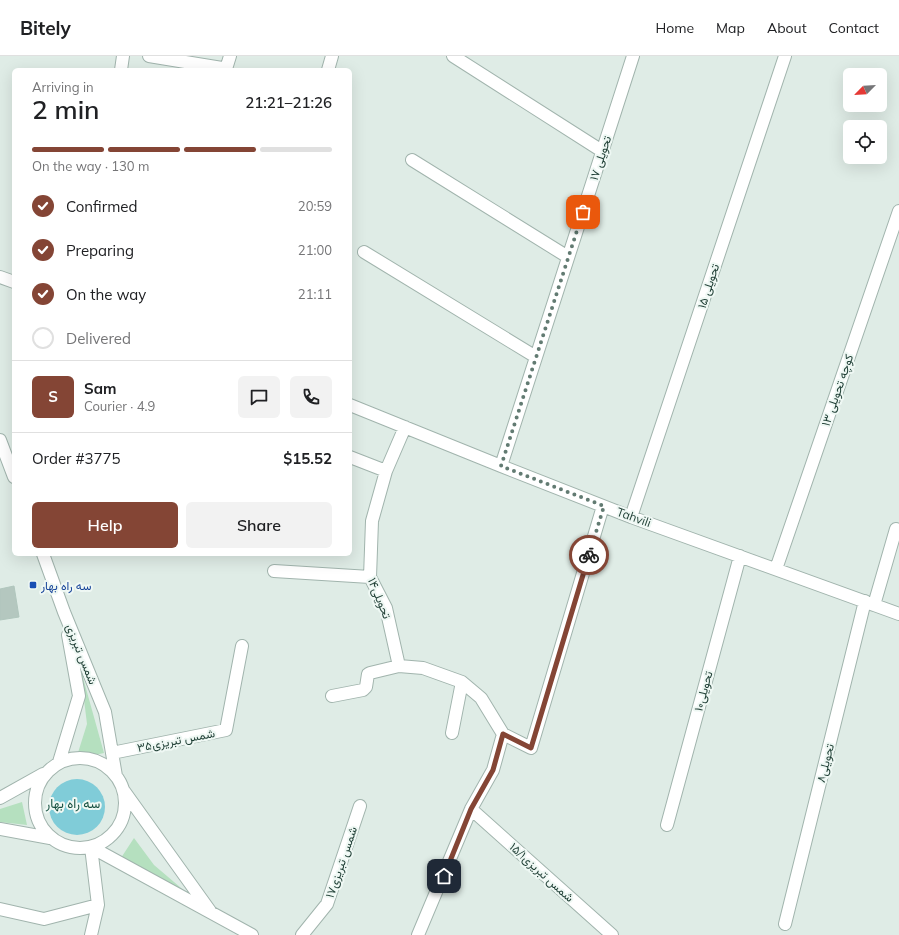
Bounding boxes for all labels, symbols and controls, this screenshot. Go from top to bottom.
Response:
text: Bitely [20,16,71,40]
text: Home [655,19,694,37]
text: Map [716,19,745,37]
text: About [767,19,807,37]
text: Contact [829,19,879,37]
north arrow [843,68,887,112]
map controls [843,68,887,164]
text: Arriving in [32,79,94,95]
text: 2 min [32,93,100,126]
text: 21:21–21:26 [245,93,332,112]
button: locate [843,120,887,164]
street label: تحویلی ۱۷ [586,133,615,183]
text: On the way · 130 m [32,158,149,174]
icon: check [32,195,54,217]
pin [566,195,600,229]
text: Confirmed [66,197,137,216]
text: 20:59 [298,198,332,214]
icon: bag [572,201,594,223]
icon: check [32,239,54,261]
text: Preparing [66,241,134,260]
text: 21:00 [298,242,332,258]
street label: تحویلی ۱۵ [694,261,723,311]
icon: check [32,283,54,305]
text: On the way [66,285,146,304]
text: 21:11 [298,286,332,302]
text: Delivered [66,329,131,348]
street label: کوچه تحویلی ۱۳ [818,352,857,428]
button: chat [238,376,280,418]
button: phone [290,376,332,418]
text: Sam [84,379,116,398]
text: S [48,387,58,406]
text: Courier · 4.9 [84,398,155,414]
text: Order #3775 [32,449,120,468]
text: $15.52 [283,449,332,468]
button: Help [32,502,178,548]
button: Share [186,502,332,548]
street label: Tahvili [615,504,653,530]
courier [569,535,609,575]
icon: bike [578,544,600,566]
street label: تحویلی۱۴ [364,575,395,621]
place label: سه راه بهار [40,578,91,594]
marker: سه راه بهار [28,580,38,590]
street label: شمس تبریزی [62,621,101,687]
street label: تحویلی۱۰ [690,669,717,713]
street label: ۳۵شمس تبریزی [136,725,216,756]
street label: تحویلی۸ [813,742,838,784]
district label: سه راه بهار [45,795,100,812]
street label: شمس تبریزی۱۷ [322,824,361,900]
street label: شمس تبریزی۱۵/۱ [506,839,577,906]
pin [427,859,461,893]
icon: home [433,865,455,887]

